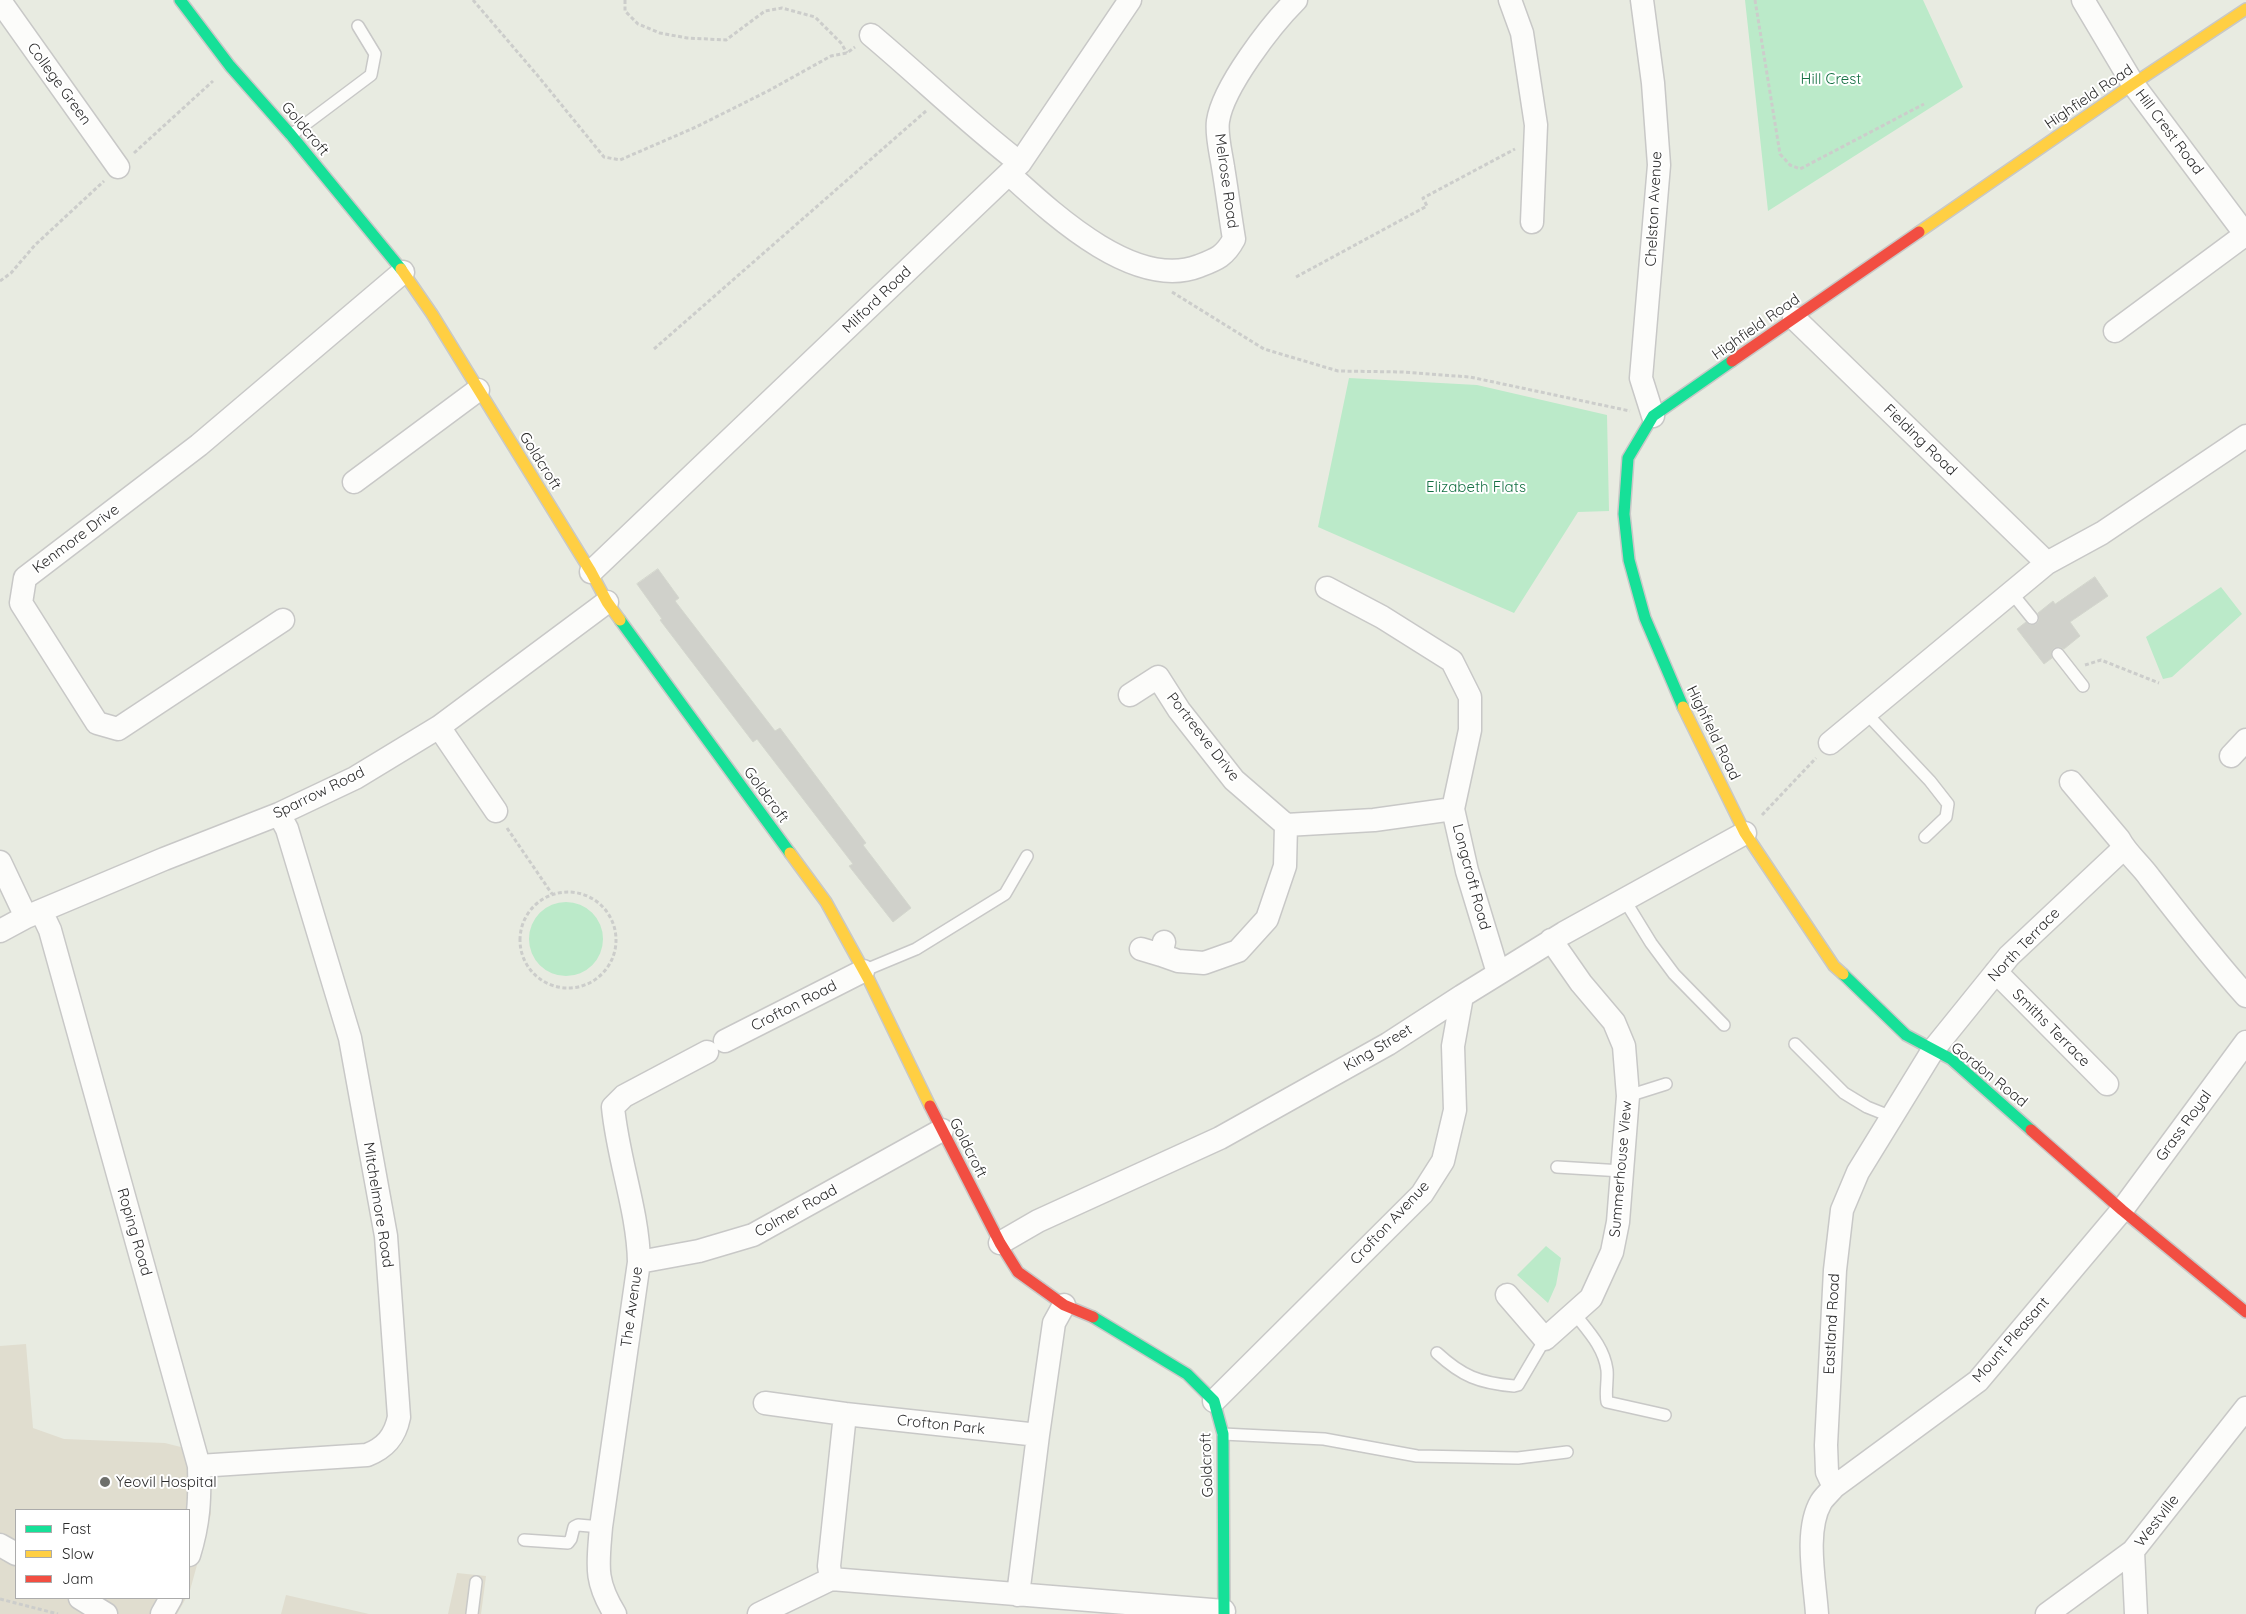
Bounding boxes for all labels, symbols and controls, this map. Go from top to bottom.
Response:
street label: College Green [23,39,95,129]
street label: Highfield Road [2041,61,2137,133]
park label: Hill Crest [1801,70,1861,88]
street label: Hill Crest Road [2131,86,2207,178]
street label: Goldcroft [277,98,333,160]
street label: Melrose Road [1210,132,1242,230]
street label: Chelston Avenue [1642,151,1666,267]
street label: Milford Road [839,263,915,337]
street label: Highfield Road [1709,290,1803,364]
street label: Fielding Road [1880,400,1960,480]
street label: Goldcroft [515,429,565,493]
park label: Elizabeth Flats [1426,478,1526,496]
street label: Kenmore Drive [29,501,123,577]
street label: Highfield Road [1682,683,1744,783]
street label: Portreeve Drive [1163,689,1243,785]
street label: Sparrow Road [270,763,368,823]
street label: Goldcroft [740,764,792,826]
street label: Longcroft Road [1448,822,1494,932]
street label: North Terrace [1984,904,2064,986]
street label: Crofton Road [748,977,840,1035]
street label: Smiths Terrace [2008,985,2094,1071]
street label: King Street [1341,1021,1415,1075]
street label: Gordon Road [1947,1039,2031,1111]
street label: Grass Royal [2152,1087,2216,1165]
street label: Summerhouse View [1606,1100,1636,1238]
street label: Goldcroft [945,1115,991,1181]
street label: Mitchelmore Road [359,1141,397,1269]
street label: Crofton Avenue [1347,1177,1433,1269]
street label: Colmer Road [752,1181,840,1241]
street label: Roping Road [113,1186,155,1278]
street label: The Avenue [617,1265,647,1349]
street label: Eastland Road [1820,1273,1844,1375]
street label: Mount Pleasant [1969,1293,2053,1387]
street label: Crofton Park [896,1411,986,1439]
street label: Goldcroft [1197,1432,1217,1498]
place label: Yeovil Hospital [116,1473,217,1491]
marker: Yeovil Hospital [98,1475,112,1489]
street label: Westville [2131,1491,2183,1551]
legend [15,1509,190,1599]
text: Fast [62,1519,91,1538]
text: Slow [62,1544,94,1563]
text: Jam [62,1569,93,1588]

